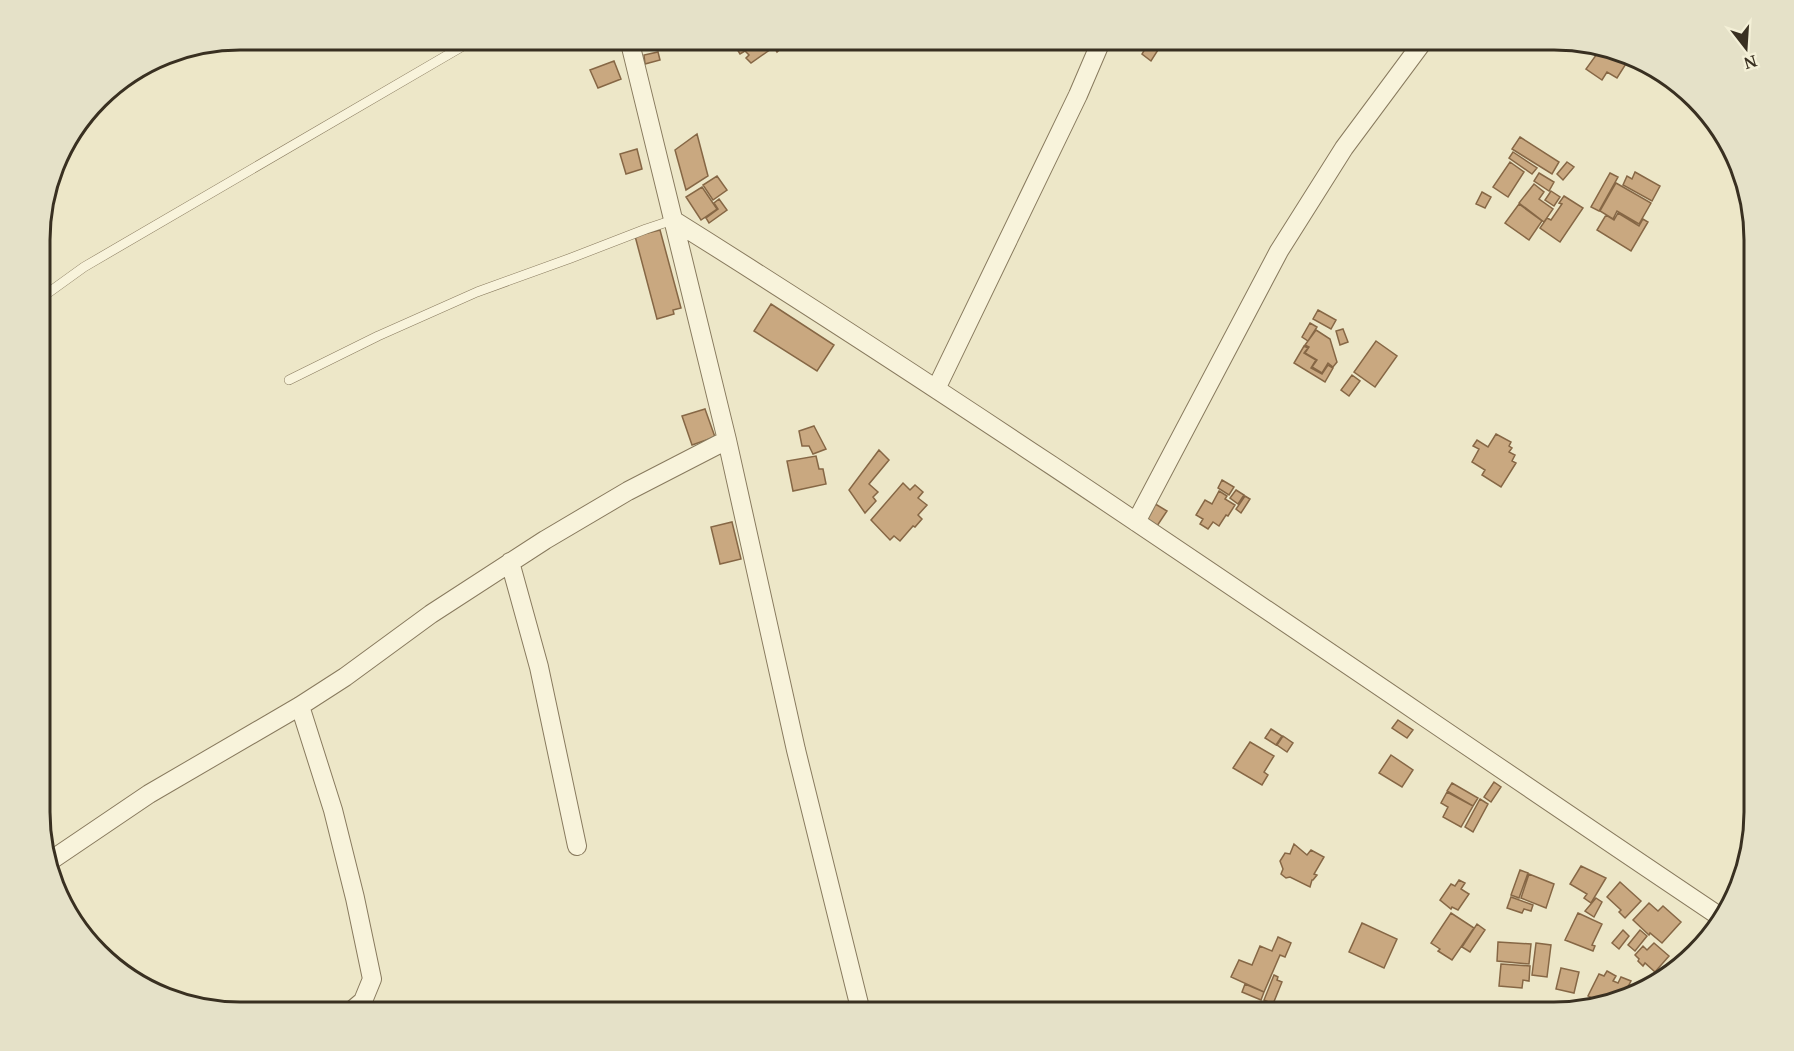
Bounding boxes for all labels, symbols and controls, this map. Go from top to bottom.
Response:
north arrow [1716,18,1776,78]
text: N [1741,50,1760,75]

